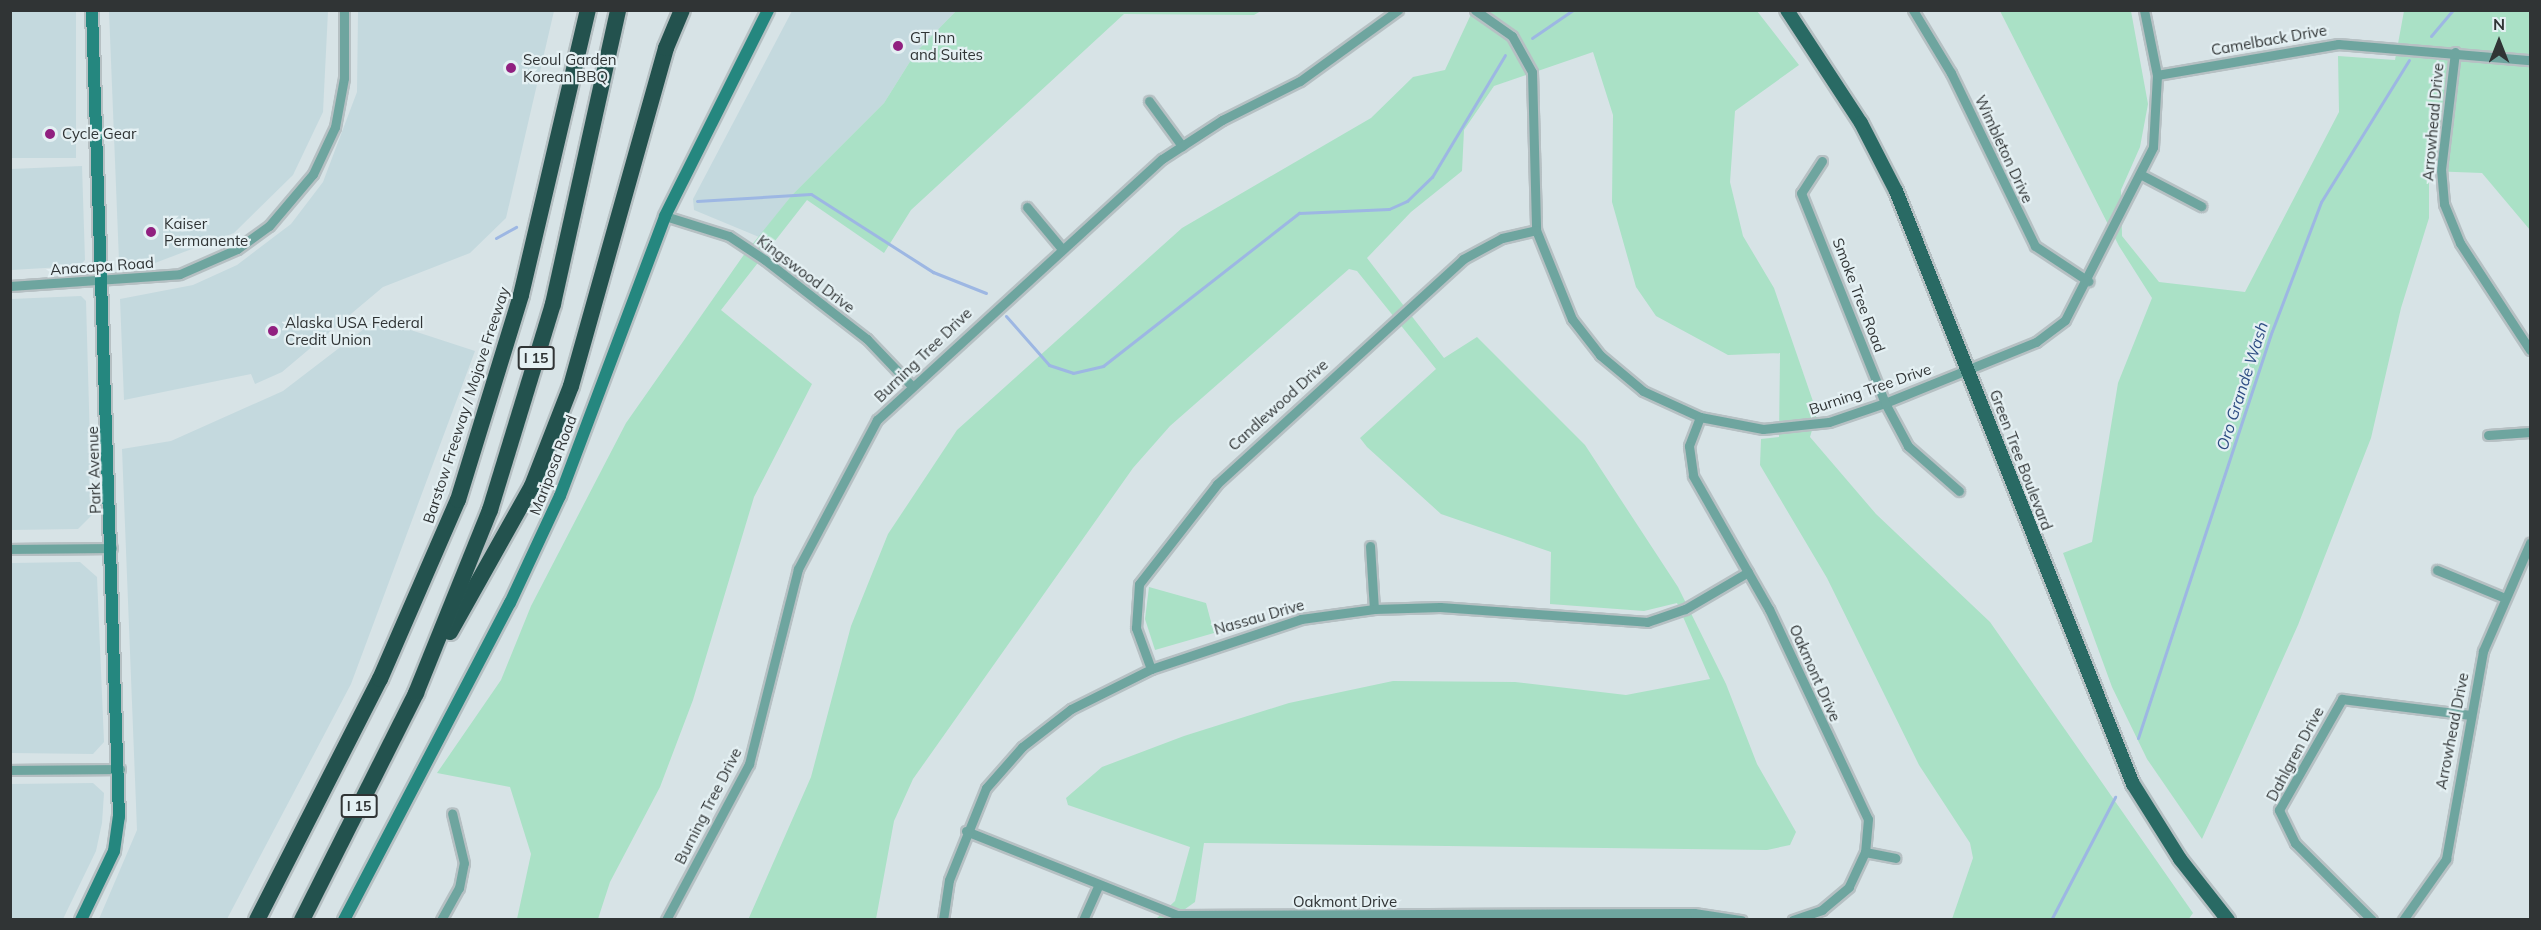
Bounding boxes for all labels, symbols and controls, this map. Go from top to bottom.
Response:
north arrow [2469,12,2529,72]
text: N [2493,14,2505,34]
street label: Camelback Drive [2210,21,2328,59]
place label: GT Inn and Suites [910,28,983,63]
marker: GT Inn and Suites [891,39,905,53]
place label: Seoul Garden Korean BBQ [523,50,616,85]
marker: Seoul Garden Korean BBQ [504,61,518,75]
street label: Arrowhead Drive [2419,62,2447,182]
street label: Wimbleton Drive [1971,92,2037,206]
place label: Cycle Gear [62,125,136,143]
marker: Cycle Gear [43,127,57,141]
place label: Kaiser Permanente [164,214,248,249]
marker: Kaiser Permanente [142,223,160,241]
street label: Kingswood Drive [754,231,858,317]
street label: Smoke Tree Road [1829,235,1889,355]
street label: Anacapa Road [50,253,154,279]
street label: Barstow Freeway / Mojave Freeway [419,284,513,526]
street label: Burning Tree Drive [871,304,975,406]
place label: Alaska USA Federal Credit Union [285,313,423,348]
water label: Oro Grande Wash [2212,319,2272,453]
marker: Alaska USA Federal Credit Union [266,324,280,338]
road number: I 15 [516,347,556,369]
street label: Candlewood Drive [1225,356,1331,454]
street label: Burning Tree Drive [1806,360,1934,418]
street label: Green Tree Boulevard [1986,387,2056,533]
street label: Mariposa Road [526,412,580,518]
street label: Park Avenue [83,426,105,514]
street label: Nassau Drive [1212,596,1306,638]
street label: Oakmont Drive [1786,622,1844,724]
street label: Arrowhead Drive [2432,671,2472,791]
street label: Dahlgren Drive [2263,704,2327,804]
street label: Burning Tree Drive [671,745,745,867]
road number: I 15 [340,795,378,817]
street label: Oakmont Drive [1293,893,1397,911]

